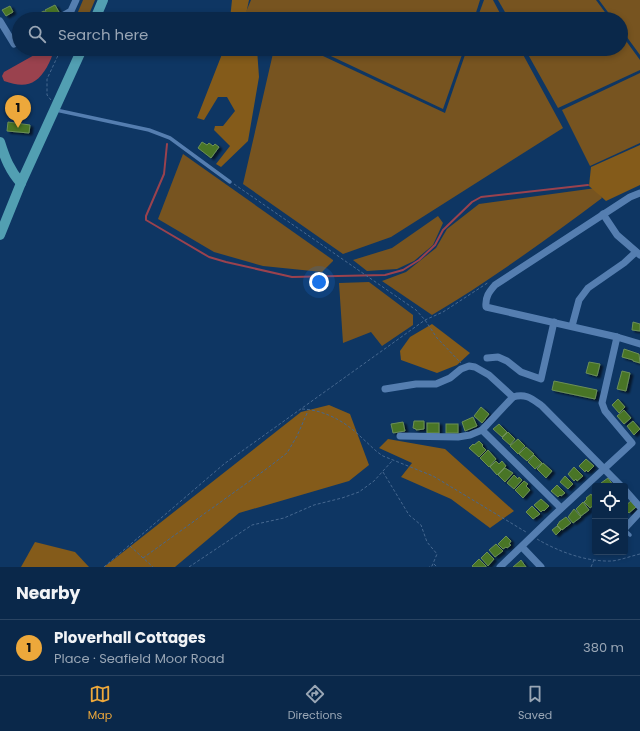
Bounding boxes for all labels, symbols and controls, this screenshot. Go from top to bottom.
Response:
search box [12,12,628,56]
icon: search [26,23,48,45]
text: Search here [58,24,148,45]
pin: 1 [5,95,31,128]
your location [309,272,329,292]
map controls [592,483,628,555]
button: locate [592,483,628,519]
button: layers [592,519,628,555]
text: Nearby [16,581,80,605]
text: Ploverhall Cottages [54,627,206,648]
text: 1 [27,638,31,657]
text: 380 m [583,638,624,657]
text: Place · Seafield Moor Road [54,649,225,668]
tab: Map [88,683,112,724]
tab: Directions [288,683,342,724]
tab: Saved [518,683,552,724]

